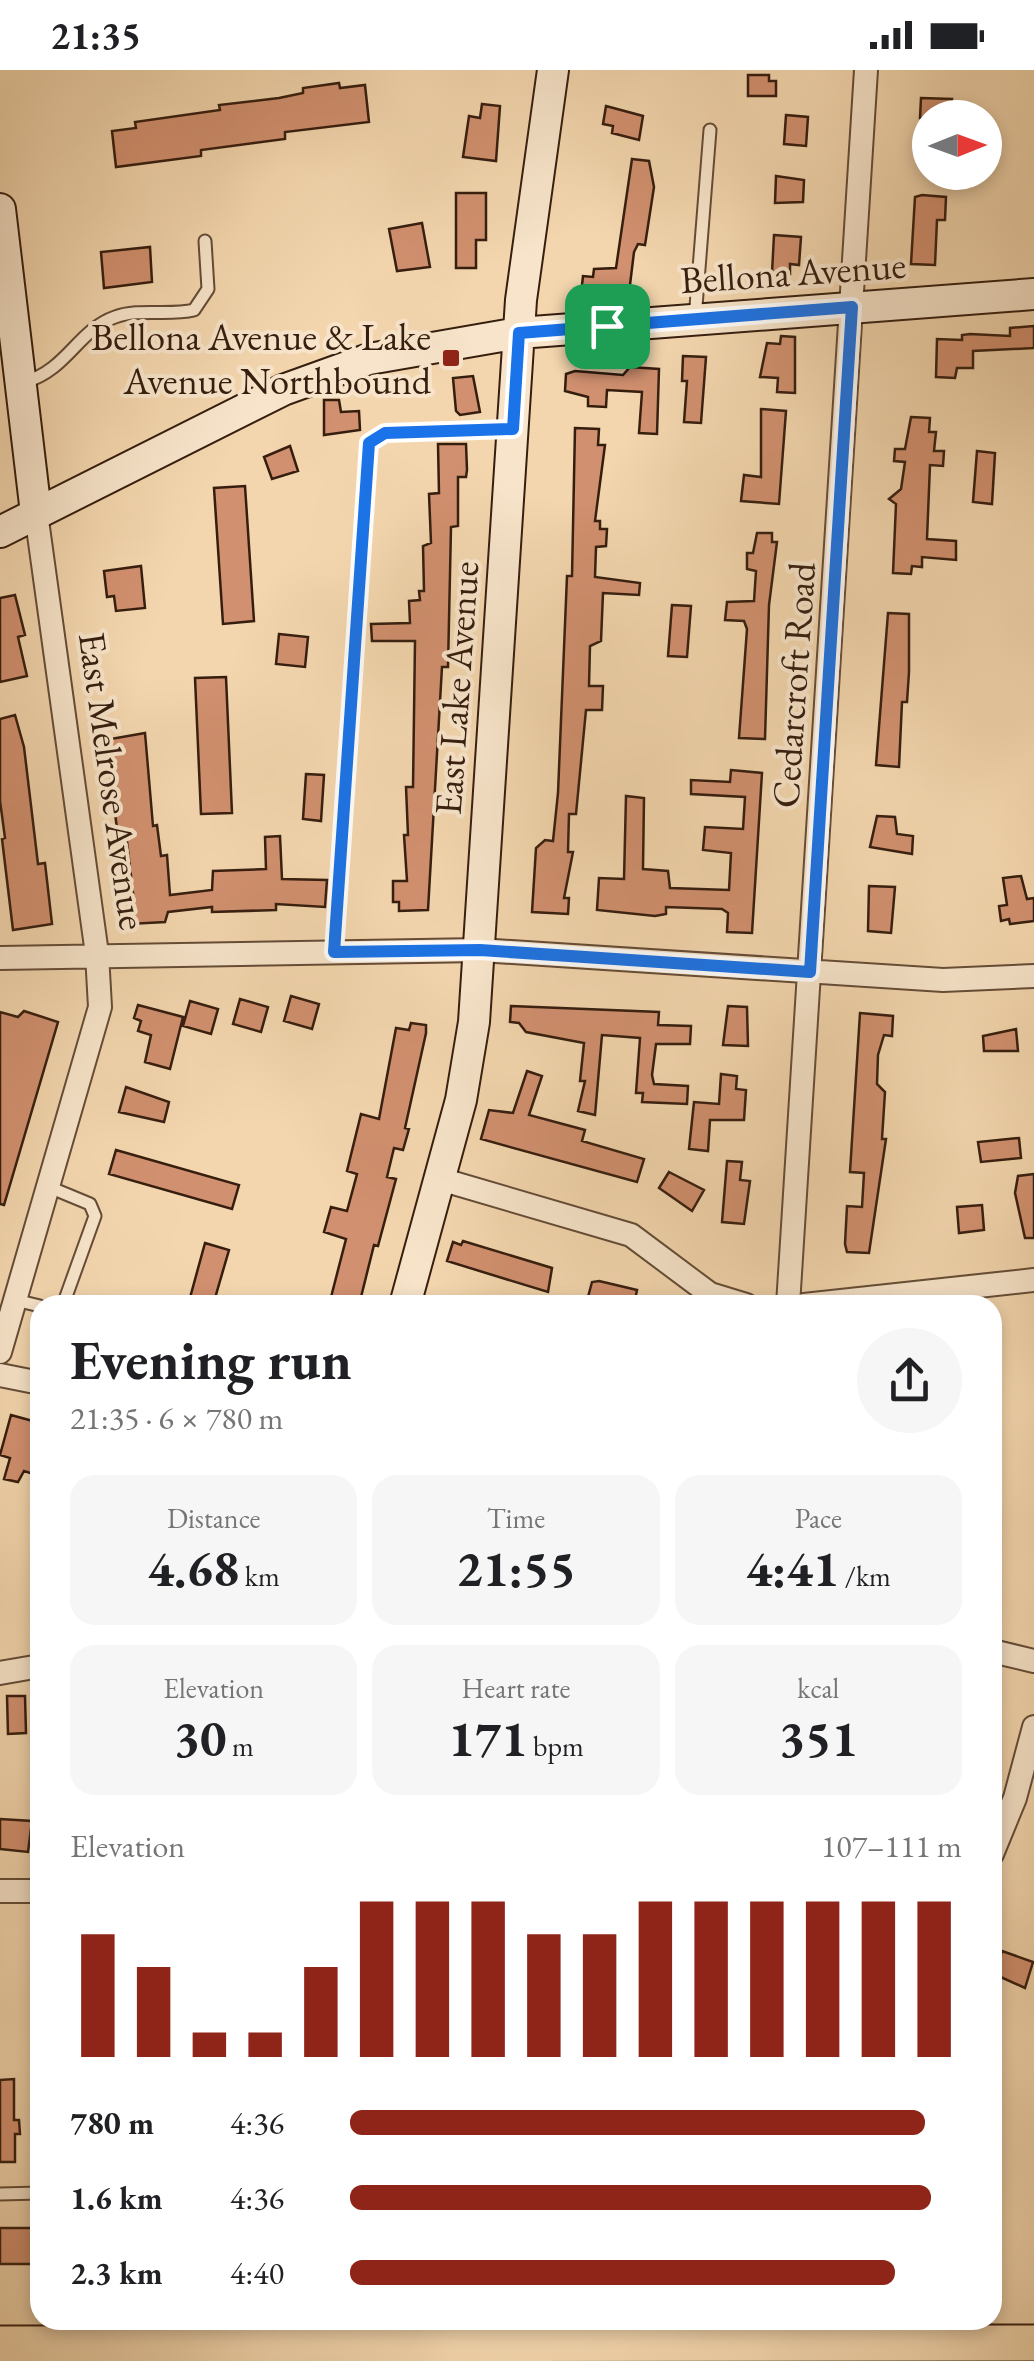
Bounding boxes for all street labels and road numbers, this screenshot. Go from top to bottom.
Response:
street label: Bellona Avenue [679,240,907,304]
street label: East Lake Avenue [423,560,489,816]
street label: Cedarcroft Road [760,560,826,809]
street label: East Melrose Avenue [68,629,158,933]

